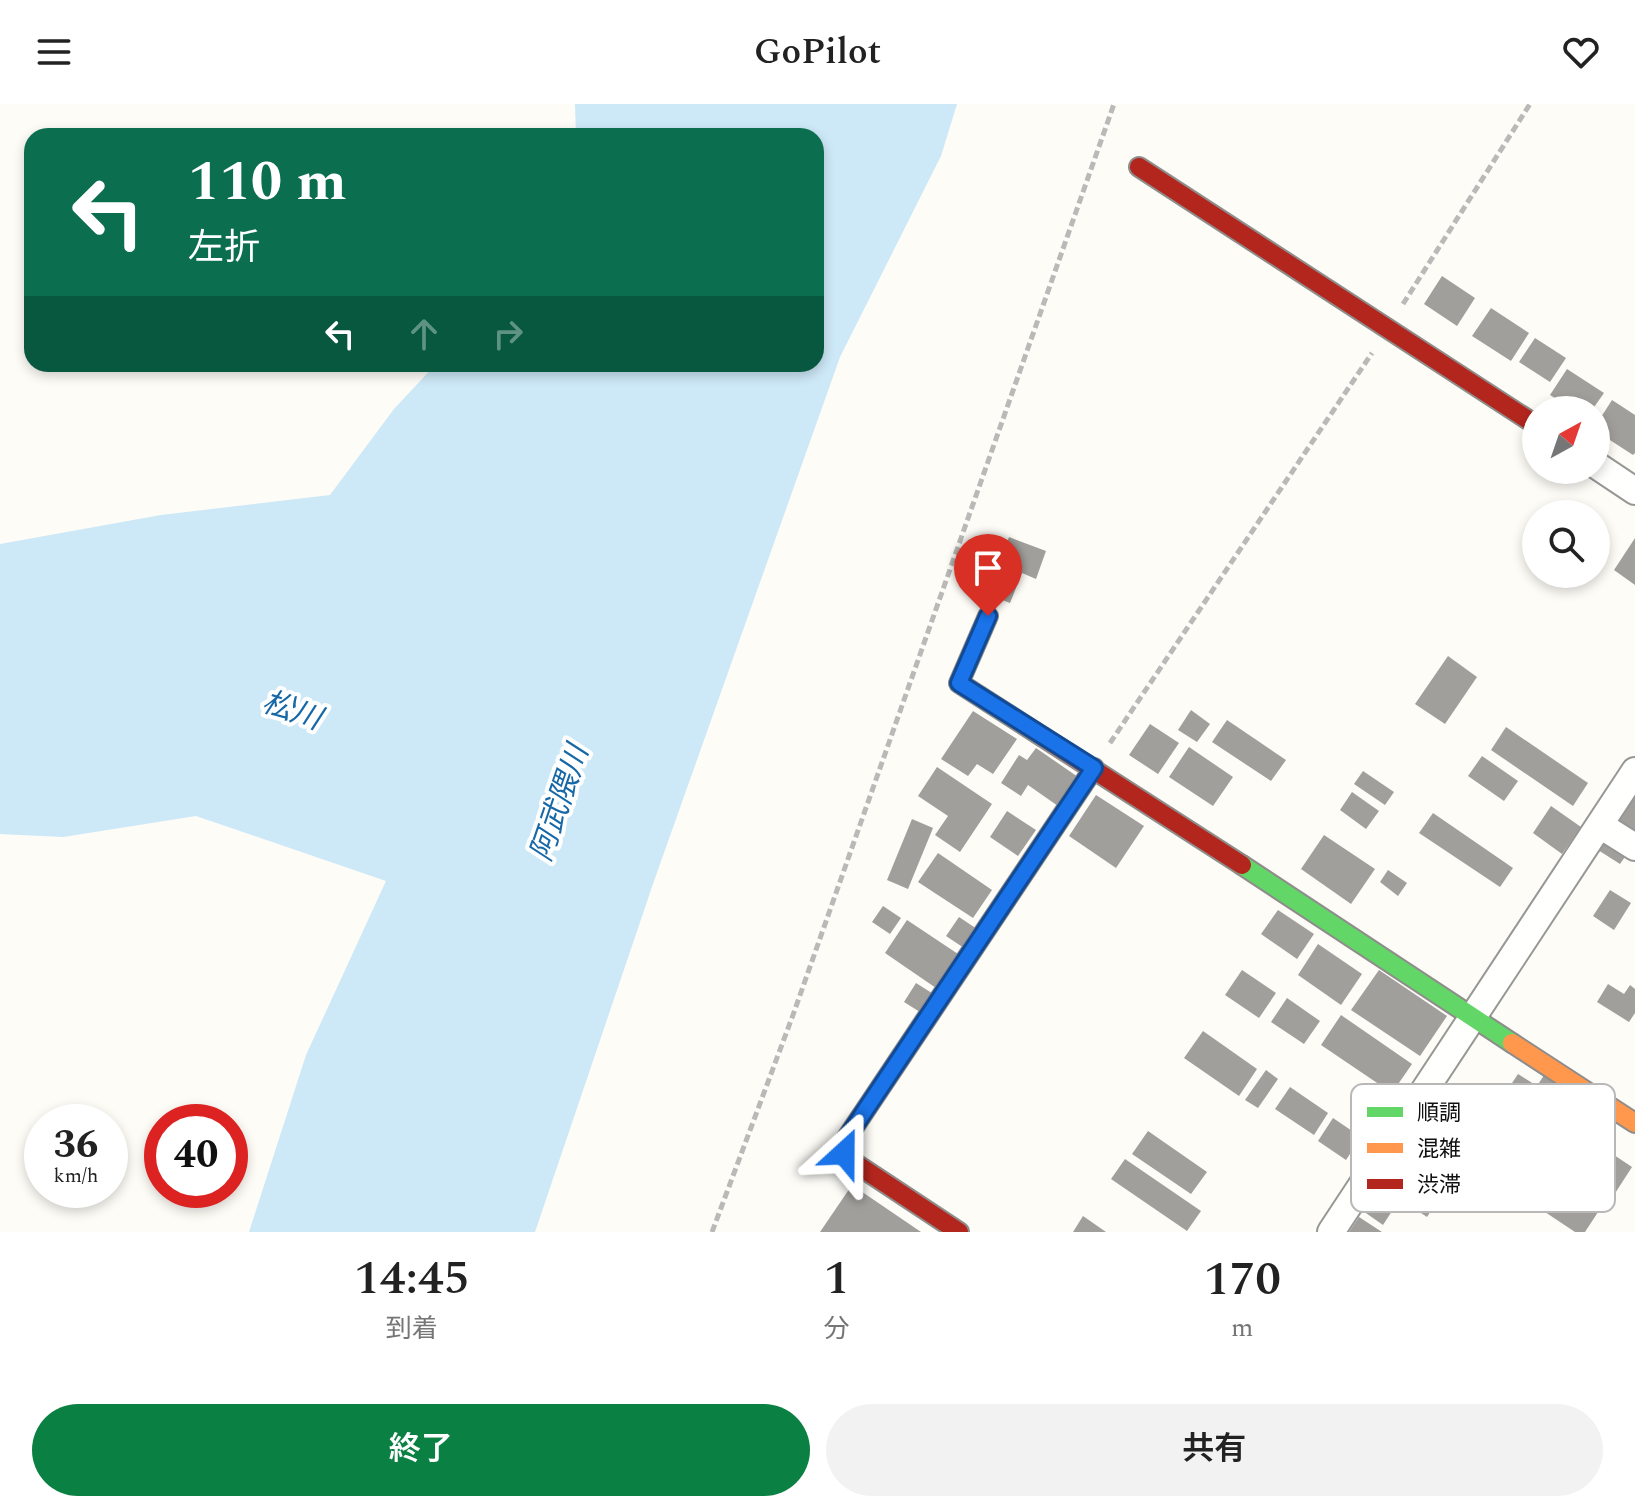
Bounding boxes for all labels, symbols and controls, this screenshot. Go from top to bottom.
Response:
text: GoPilot [754,25,881,80]
icon: menu [32,30,76,74]
icon: heart [1559,30,1603,74]
text: 110 m [188,140,347,225]
icon: left [56,160,160,264]
text: 左折 [188,221,260,276]
icon: left [318,312,362,356]
icon: ahead [402,312,446,356]
icon: right [486,312,530,356]
north arrow [1522,396,1610,484]
map controls [1522,396,1610,588]
button: search [1522,500,1610,588]
pin [954,534,1022,616]
icon: arrive [966,546,1010,590]
water label: 松川 [256,679,330,743]
water label: 阿武隈川 [519,736,602,868]
legend [1351,1084,1615,1212]
text: 順調 [1417,1097,1461,1130]
speed limit sign: 40 [144,1104,248,1208]
position arrow [802,1111,886,1195]
text: 36 [54,1115,98,1176]
text: 混雑 [1417,1133,1461,1166]
text: km/h [54,1161,99,1191]
text: 渋滞 [1417,1169,1461,1202]
text: 14:45 [354,1242,470,1315]
text: 1 [824,1242,849,1315]
text: 170 [1204,1243,1281,1316]
text: m [1231,1308,1253,1348]
text: 到着 [386,1309,438,1349]
text: 分 [824,1309,850,1349]
button: 終了 [32,1404,810,1496]
button: 共有 [826,1404,1603,1496]

